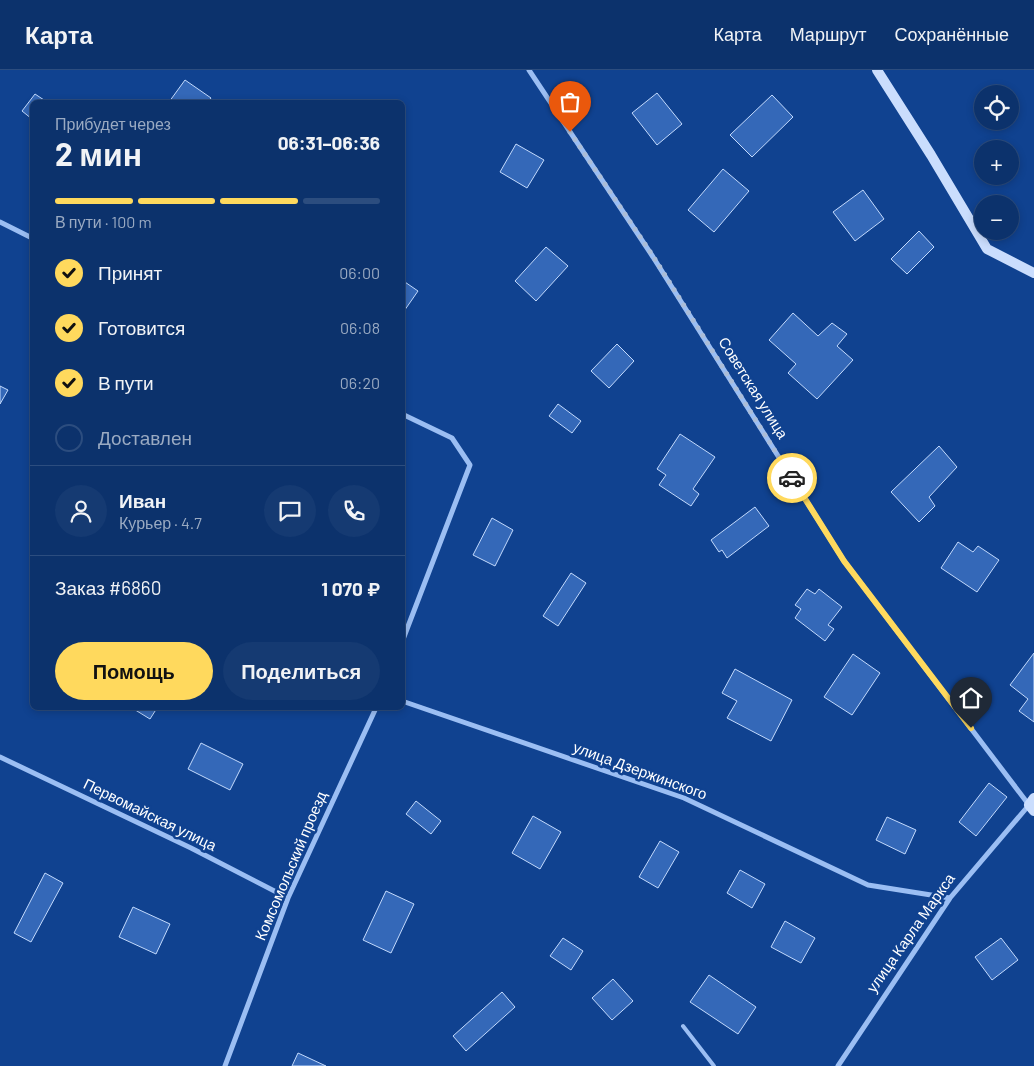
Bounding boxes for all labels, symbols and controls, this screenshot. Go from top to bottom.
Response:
text: Карта [25,20,93,49]
text: Карта [714,23,762,45]
text: Маршрут [790,23,866,45]
text: Сохранённые [894,23,1009,45]
pin [549,81,591,132]
map controls [974,85,1019,240]
button: locate [974,85,1019,130]
icon: bag [556,88,584,116]
text: Прибудет через [55,114,171,133]
text: 06:31–06:36 [278,131,380,154]
text: 2 мин [55,134,142,172]
button: + [974,140,1019,185]
button: − [974,195,1019,240]
text: В пути · 100 m [55,212,152,231]
icon: check [55,259,83,287]
text: Принят [98,261,162,284]
text: 06:00 [339,263,380,282]
icon: check [55,314,83,342]
text: Готовится [98,316,185,339]
text: 06:08 [340,318,380,337]
street label: Советская улица [715,333,793,442]
icon: check [55,369,83,397]
text: В пути [98,371,154,394]
text: 06:20 [340,373,380,392]
text: Доставлен [98,426,192,449]
courier [767,453,817,503]
icon: car [778,464,806,492]
button: person [55,485,107,537]
button: chat [264,485,316,537]
button: phone [328,485,380,537]
text: Иван [119,489,166,512]
text: Курьер · 4.7 [119,513,202,532]
text: Заказ #6860 [55,576,161,599]
text: 1 070 ₽ [321,577,380,600]
button: Помощь [55,642,213,700]
button: Поделиться [223,642,380,700]
pin [950,677,992,728]
icon: home [957,684,985,712]
street label: улица Дзержинского [571,737,710,803]
street label: Первомайская улица [81,774,220,854]
street label: Комсомольский проезд [250,788,330,943]
street label: улица Карла Маркса [862,869,958,995]

